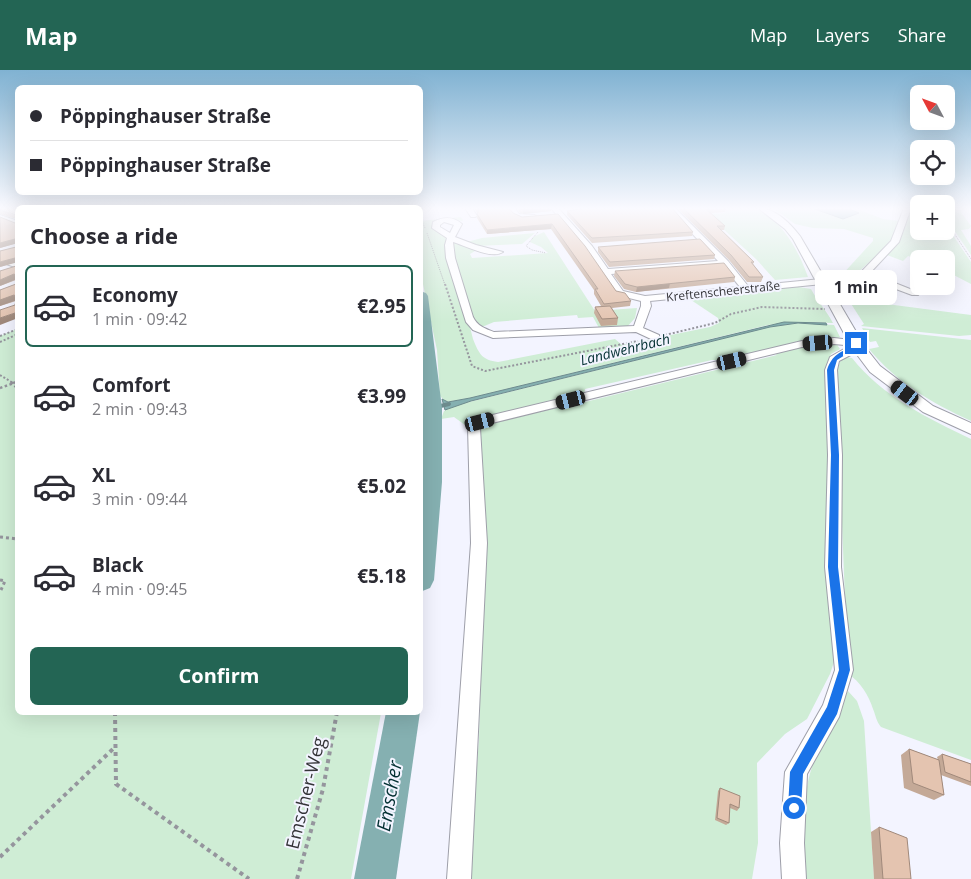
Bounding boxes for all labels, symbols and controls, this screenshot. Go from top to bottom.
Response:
text: Map [25,19,77,52]
text: Map [750,23,787,47]
text: Layers [815,23,870,47]
text: Share [898,23,946,47]
north arrow [910,85,955,130]
map controls [910,85,955,295]
text: Pöppinghauser Straße [60,103,271,129]
button: locate [910,140,955,185]
text: Pöppinghauser Straße [60,152,271,178]
button: + [910,195,955,240]
text: Choose a ride [30,220,178,250]
button: − [910,250,955,295]
callout: 1 min [815,270,897,306]
text: 1 min [834,276,878,298]
street label: Kreftenscheerstraße [665,277,781,305]
text: Economy [92,282,178,308]
icon: car [32,284,77,329]
text: €2.95 [357,293,406,319]
text: 1 min · 09:42 [92,308,187,330]
water label: Landwehrbach [578,329,672,369]
route end [845,332,867,354]
car [802,334,833,352]
car [715,350,748,372]
text: Comfort [92,372,171,398]
icon: car [32,374,77,419]
car [888,378,921,408]
text: €3.99 [357,383,406,409]
car [554,389,587,411]
text: 2 min · 09:43 [92,398,187,420]
car [463,411,496,433]
text: XL [92,462,115,488]
icon: car [32,464,77,509]
text: €5.02 [357,473,406,499]
text: 3 min · 09:44 [92,488,187,510]
text: Black [92,552,144,578]
icon: car [32,554,77,599]
text: €5.18 [357,563,406,589]
text: 4 min · 09:45 [92,578,187,600]
button: Confirm [30,647,408,705]
street label: Emscher-Weg [279,734,331,852]
water label: Emscher [370,757,408,833]
route start [783,797,805,819]

